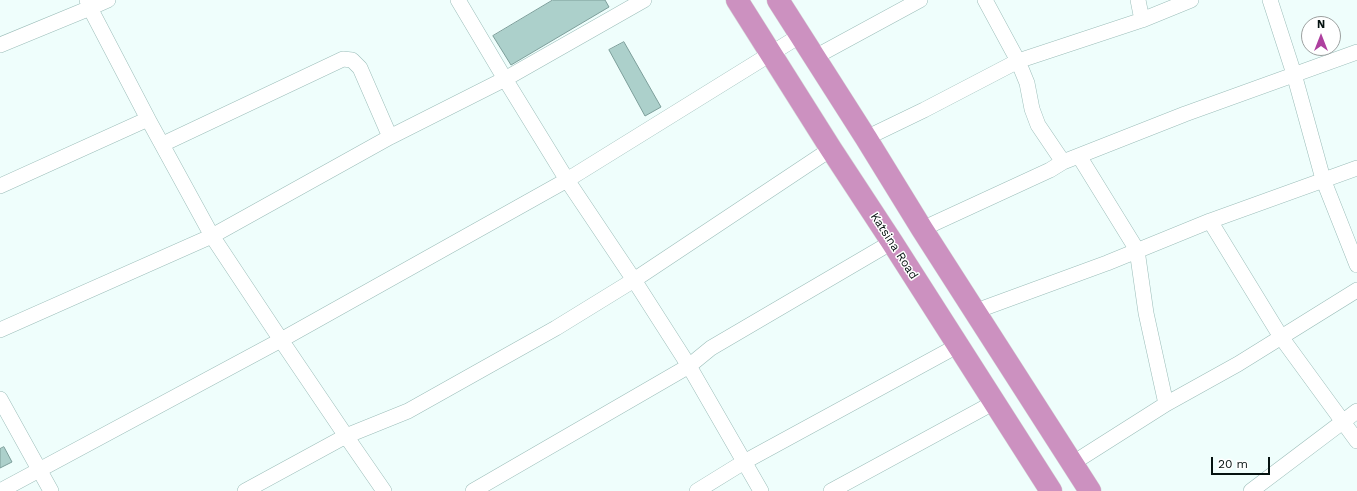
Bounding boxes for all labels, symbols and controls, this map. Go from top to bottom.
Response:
north arrow [1301,16,1341,56]
text: N [1317,18,1325,31]
street label: Katsina Road [867,210,921,282]
scale bar [1213,449,1272,475]
text: 20 m [1218,457,1248,471]

